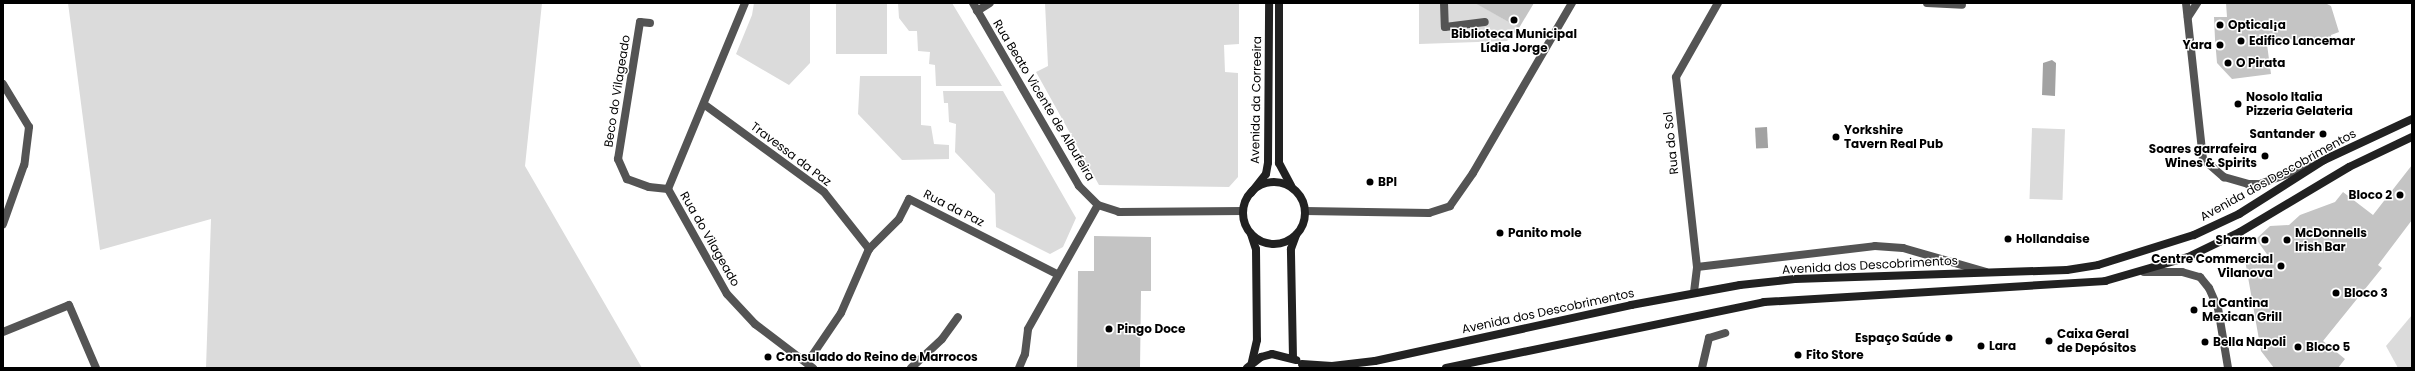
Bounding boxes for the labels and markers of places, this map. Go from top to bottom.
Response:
marker: Biblioteca Municipal Lídia Jorge [1509,15,1519,25]
place label: Optical¡a [2228,18,2286,32]
marker: Optical¡a [2215,20,2225,30]
place label: Biblioteca Municipal Lídia Jorge [1451,27,1577,55]
place label: Edifico Lancemar [2249,34,2355,48]
marker: Edifico Lancemar [2236,36,2246,46]
place label: Yara [2183,38,2212,52]
marker: Yara [2215,40,2225,50]
place label: O Pirata [2236,56,2285,70]
marker: O Pirata [2223,58,2233,68]
place label: Nosolo Italia Pizzeria Gelateria [2246,90,2353,118]
marker: Nosolo Italia Pizzeria Gelateria [2233,99,2243,109]
place label: Yorkshire Tavern Real Pub [1844,123,1943,151]
place label: Santander [2250,127,2315,141]
marker: Santander [2318,129,2328,139]
marker: Yorkshire Tavern Real Pub [1831,132,1841,142]
place label: Soares garrafeira Wines & Spirits [2149,142,2257,170]
marker: Soares garrafeira Wines & Spirits [2260,151,2270,161]
place label: BPI [1378,175,1397,189]
marker: BPI [1365,177,1375,187]
place label: Bloco 2 [2349,188,2392,202]
marker: Bloco 2 [2395,190,2405,200]
place label: Panito mole [1508,226,1582,240]
place label: McDonnells Irish Bar [2295,226,2367,254]
marker: Panito mole [1495,228,1505,238]
place label: Hollandaise [2016,232,2090,246]
place label: Sharm [2216,233,2257,247]
marker: Hollandaise [2003,234,2013,244]
marker: Sharm [2260,235,2270,245]
marker: McDonnells Irish Bar [2282,235,2292,245]
place label: Centre Commercial Vilanova [2151,252,2273,280]
marker: Centre Commercial Vilanova [2276,261,2286,271]
place label: Bloco 3 [2344,286,2388,300]
marker: Bloco 3 [2331,288,2341,298]
place label: La Cantina Mexican Grill [2202,296,2282,324]
marker: La Cantina Mexican Grill [2189,305,2199,315]
place label: Pingo Doce [1117,322,1185,336]
marker: Pingo Doce [1104,324,1114,334]
place label: Caixa Geral de Depósitos [2057,327,2136,355]
place label: Espaço Saúde [1855,331,1941,345]
marker: Espaço Saúde [1944,333,1954,343]
place label: Bella Napoli [2213,335,2286,349]
marker: Caixa Geral de Depósitos [2044,336,2054,346]
marker: Bella Napoli [2200,337,2210,347]
place label: Lara [1989,339,2016,353]
place label: Bloco 5 [2306,340,2350,354]
marker: Lara [1976,341,1986,351]
marker: Bloco 5 [2293,342,2303,352]
place label: Fito Store [1806,348,1864,362]
place label: Consulado do Reino de Marrocos [776,350,978,364]
marker: Fito Store [1793,350,1803,360]
marker: Consulado do Reino de Marrocos [763,352,773,362]

